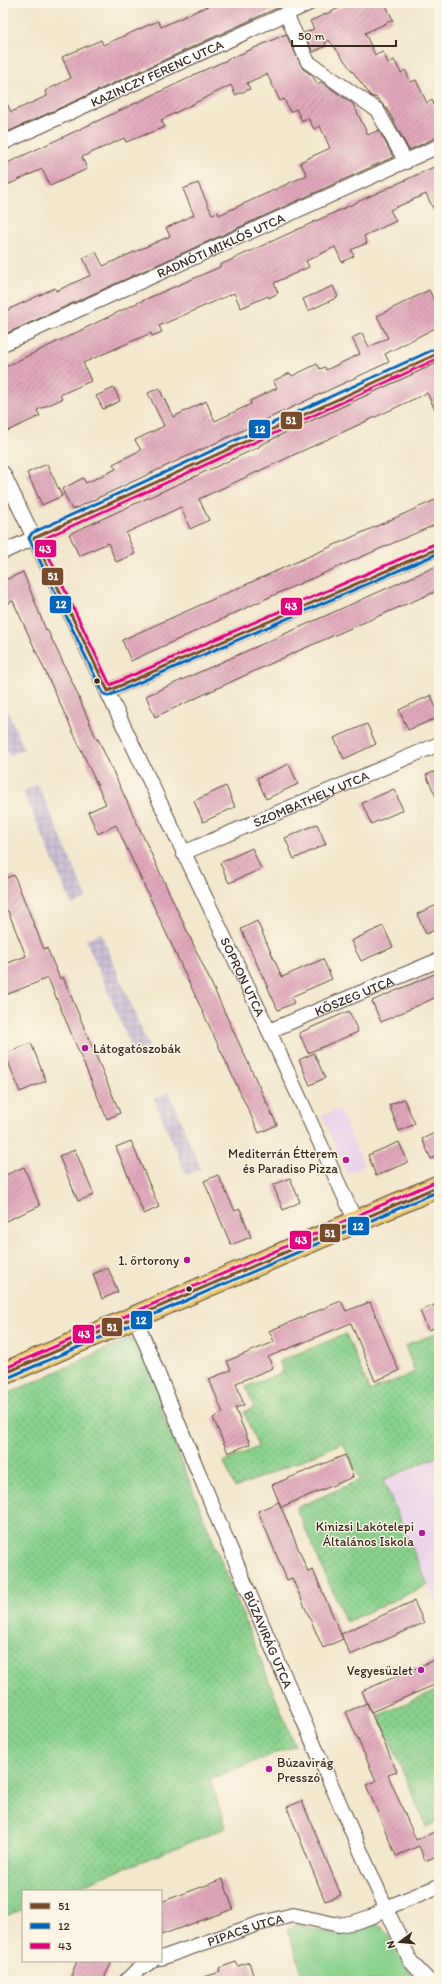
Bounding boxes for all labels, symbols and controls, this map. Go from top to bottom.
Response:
scale bar [292,22,396,48]
text: 50 m [298,29,324,43]
street label: KAZINCZY FERENC UTCA [88,36,226,110]
street label: RADNÓTI MIKLÓS UTCA [155,210,288,281]
line badge: 51 [280,411,303,430]
text: 51 [286,414,297,427]
line badge: 12 [248,419,271,439]
text: 12 [255,423,266,436]
line badge: 43 [34,539,57,558]
text: 43 [39,543,51,556]
line badge: 51 [41,567,64,586]
text: 51 [48,570,59,583]
line badge: 12 [49,595,72,614]
line badge: 43 [280,597,303,616]
text: 12 [56,598,67,611]
text: 43 [285,600,297,613]
unlabelled marker [92,676,102,686]
street label: SZOMBATHELY UTCA [251,768,372,830]
street label: SOPRON UTCA [217,935,268,1020]
street label: KŐSZEG UTCA [312,973,396,1019]
place label: Látogatószobák [93,1041,181,1056]
marker: Látogatószobák [80,1043,90,1053]
place label: Mediterrán Étterem és Paradiso Pizza [228,1146,338,1176]
marker: Mediterrán Étterem és Paradiso Pizza [341,1155,351,1165]
line badge: 12 [347,1216,370,1236]
text: 12 [353,1220,364,1233]
line badge: 51 [319,1223,341,1243]
text: 51 [325,1227,336,1240]
line badge: 43 [289,1230,312,1250]
text: 43 [295,1234,307,1247]
place label: 1. őrtorony [118,1253,179,1268]
marker: 1. őrtorony [182,1255,192,1265]
unlabelled marker [184,1284,194,1294]
line badge: 12 [130,1310,153,1330]
text: 12 [136,1314,147,1327]
line badge: 51 [101,1317,123,1337]
text: 51 [107,1321,118,1334]
line badge: 43 [72,1324,95,1344]
text: 43 [78,1328,90,1341]
place label: Kinizsi Lakótelepi Általános Iskola [316,1519,414,1549]
marker: Kinizsi Lakótelepi Általános Iskola [417,1528,427,1538]
street label: BÚZAVIRÁG UTCA [241,1589,296,1691]
place label: Vegyesüzlet [347,1663,413,1678]
marker: Vegyesüzlet [416,1665,426,1675]
place label: Búzavirág Presszó [277,1755,334,1785]
marker: Búzavirág Presszó [264,1764,274,1774]
legend [22,1890,162,1962]
text: 51 [58,1899,70,1913]
street label: PIPACS UTCA [205,1911,286,1949]
text: 12 [58,1919,71,1933]
north arrow [380,1922,420,1962]
text: 43 [58,1939,72,1953]
text: N [384,1939,398,1950]

